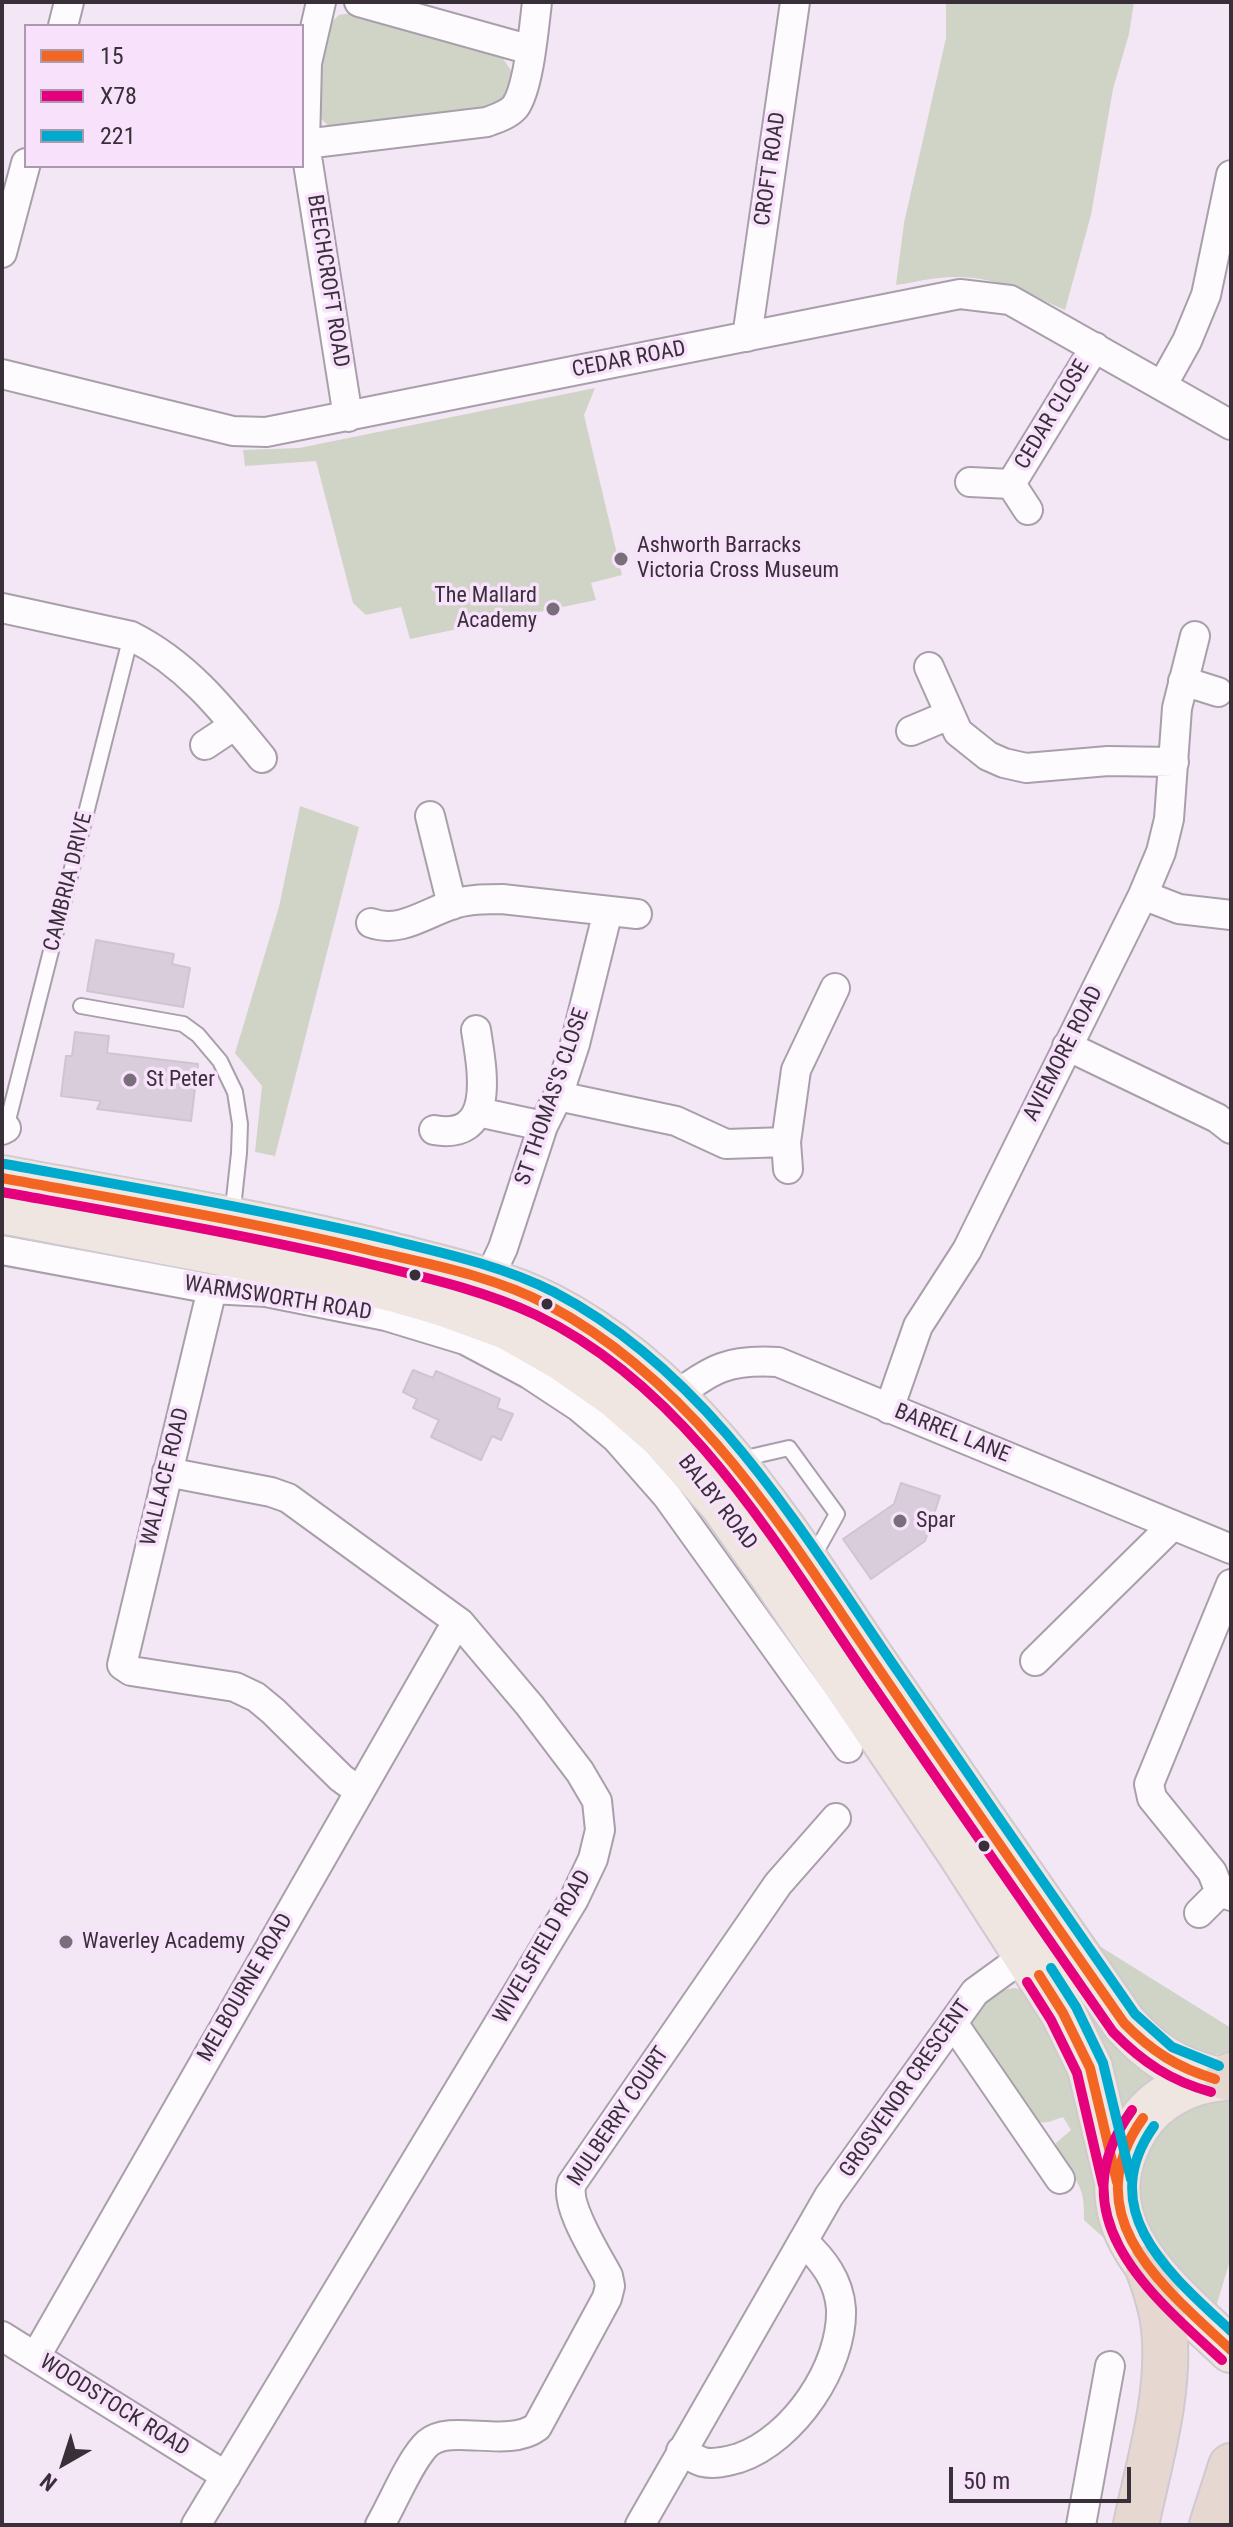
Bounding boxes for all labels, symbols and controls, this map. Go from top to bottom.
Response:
legend [24,24,304,168]
text: 15 [100,42,124,70]
text: X78 [100,82,137,110]
street label: CROFT ROAD [750,110,792,228]
text: 221 [100,122,136,150]
street label: BEECHCROFT ROAD [300,193,354,369]
street label: CEDAR ROAD [570,336,688,384]
street label: CEDAR CLOSE [1010,356,1096,474]
place label: Ashworth Barracks Victoria Cross Museum [637,533,839,584]
marker: Ashworth Barracks Victoria Cross Museum [612,550,630,568]
place label: The Mallard Academy [434,583,537,634]
marker: The Mallard Academy [544,600,562,618]
street label: CAMBRIA DRIVE [39,810,99,954]
street label: AVIEMORE ROAD [1019,982,1109,1126]
street label: ST THOMAS'S CLOSE [510,1005,596,1189]
place label: St Peter [146,1067,215,1093]
marker: St Peter [121,1071,139,1089]
unlabelled marker [407,1267,423,1283]
street label: WARMSWORTH ROAD [182,1271,374,1327]
unlabelled marker [539,1296,555,1312]
street label: BARREL LANE [890,1399,1014,1469]
street label: WALLACE ROAD [136,1405,196,1549]
street label: BALBY ROAD [672,1450,762,1556]
place label: Spar [916,1508,955,1534]
marker: Spar [891,1512,909,1530]
unlabelled marker [976,1838,992,1854]
street label: WIVELSFIELD ROAD [488,1866,598,2028]
street label: MELBOURNE ROAD [193,1909,299,2067]
place label: Waverley Academy [82,1929,245,1955]
marker: Waverley Academy [57,1933,75,1951]
street label: GROSVENOR CRESCENT [835,1995,977,2183]
street label: MULBERRY COURT [563,2042,675,2192]
street label: WOODSTOCK ROAD [35,2350,193,2462]
north arrow [24,2423,104,2503]
scale bar [953,2451,1135,2501]
text: 50 m [963,2467,1010,2495]
text: N [35,2468,62,2496]

